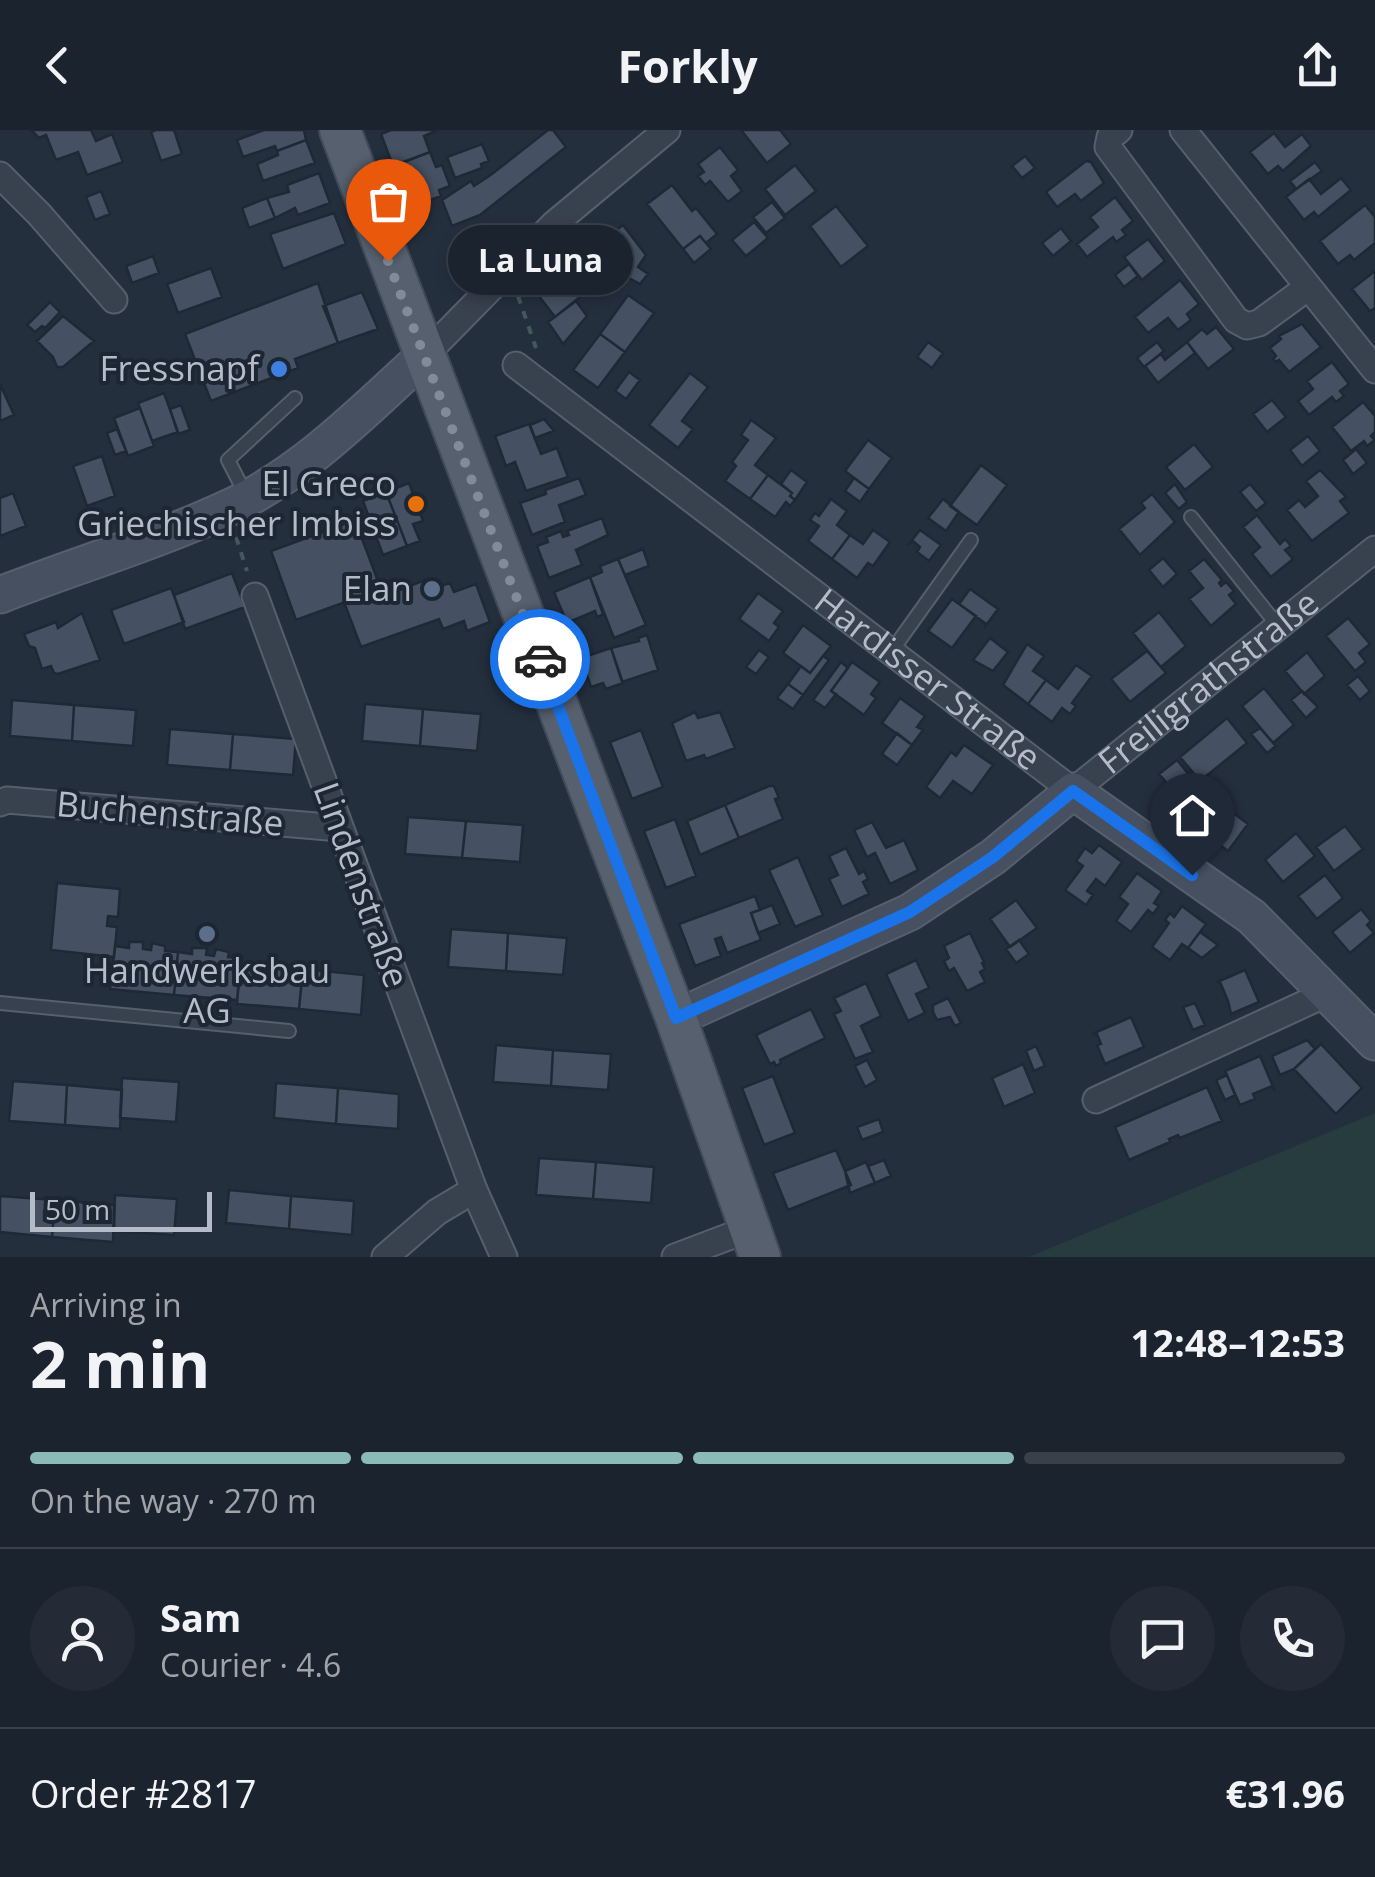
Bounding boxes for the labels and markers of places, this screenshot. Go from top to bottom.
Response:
pin [346,159,431,262]
callout: La Luna [448,226,633,296]
place label: Fressnapf [100,344,261,391]
marker: Fressnapf [268,358,290,380]
place label: El Greco Griechischer Imbiss [77,459,396,546]
marker: El Greco Griechischer Imbiss [405,493,427,515]
place label: Elan [343,564,412,611]
marker: Elan [421,578,443,600]
pin [1150,773,1235,876]
marker: Handwerksbau AG [196,923,218,945]
place label: Handwerksbau AG [84,946,330,1033]

